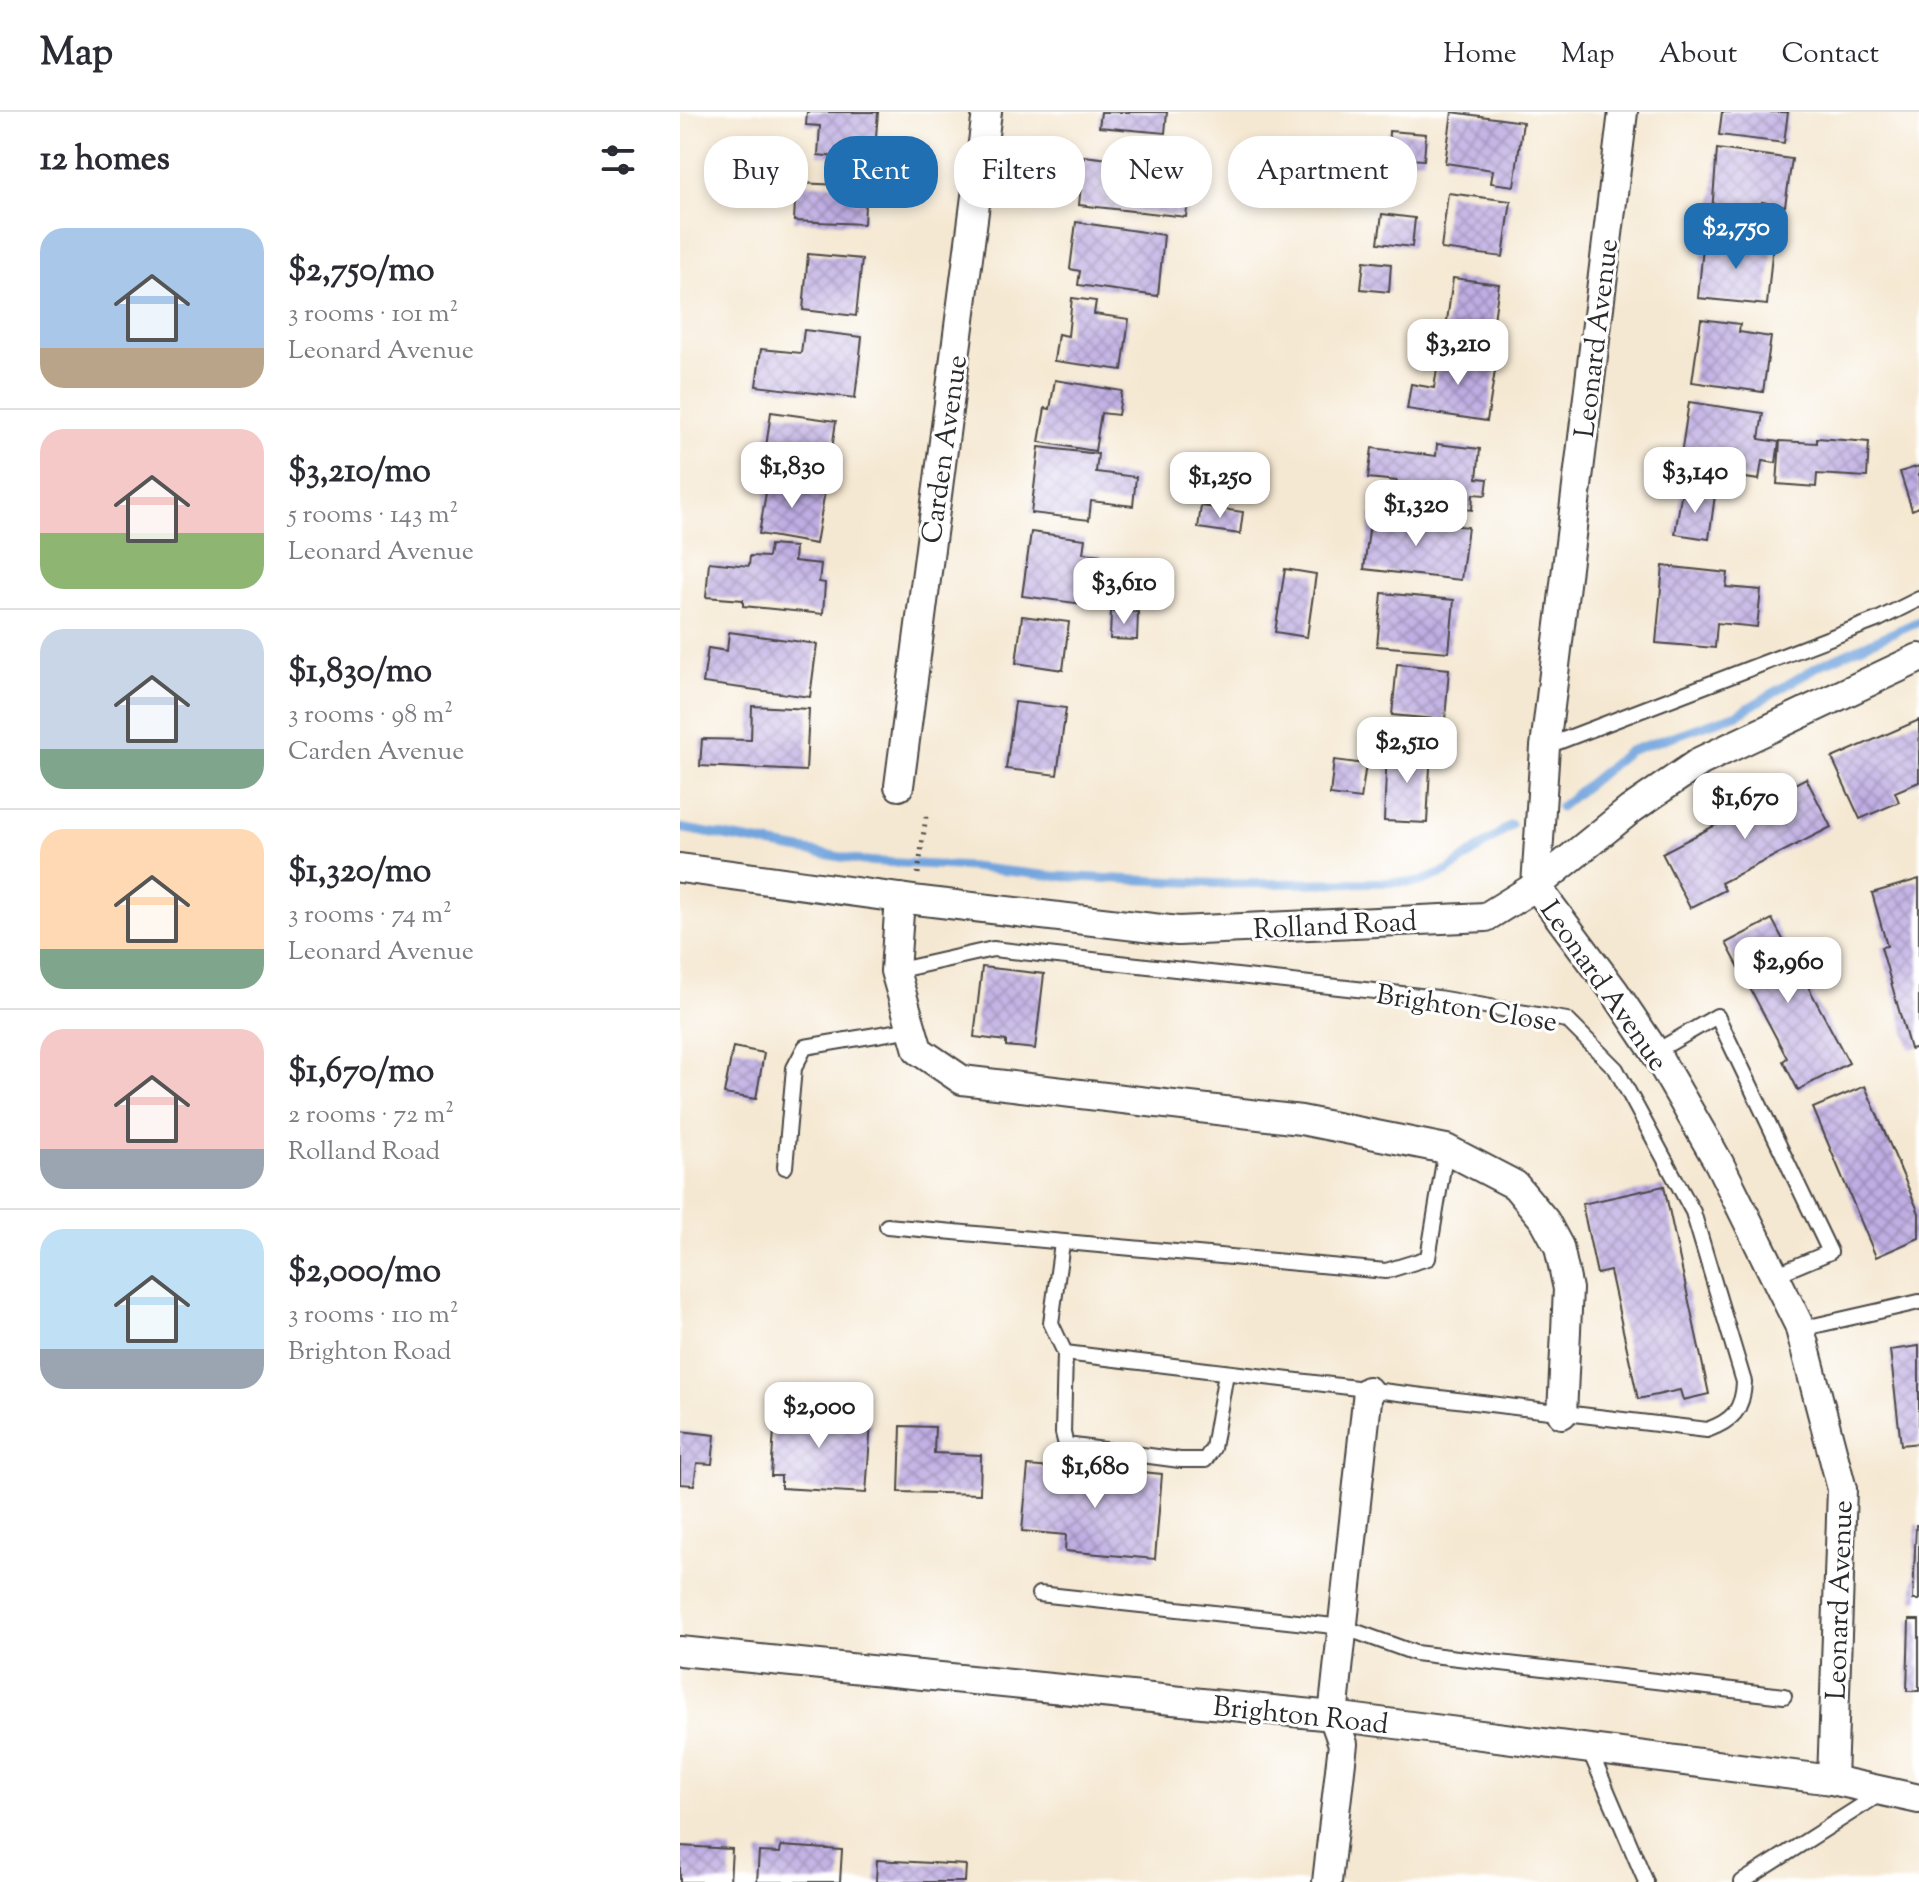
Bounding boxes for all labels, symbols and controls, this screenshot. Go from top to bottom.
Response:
text: Map [40,28,113,82]
text: Home [1443,35,1517,75]
text: Map [1561,35,1615,75]
text: About [1659,35,1737,75]
text: Contact [1781,35,1879,75]
text: 12 homes [40,136,170,185]
chip: Buy [704,136,808,208]
chip: Rent [824,136,938,208]
chip: Filters [954,136,1085,208]
chip: New [1101,136,1212,208]
chip: Apartment [1228,136,1417,208]
icon: filters [596,138,640,182]
pin: $2,750 [1671,203,1801,271]
text: $2,750 [1702,210,1770,247]
street label: Leonard Avenue [1566,237,1630,440]
text: $2,750/mo [288,247,435,296]
icon: home [104,260,200,356]
text: 3 rooms · 101 m² [288,296,458,333]
pin: $3,210 [1393,319,1523,387]
text: $3,210 [1425,326,1491,363]
text: Leonard Avenue [288,333,474,370]
street label: Carden Avenue [913,353,979,546]
pin: $1,830 [727,442,857,510]
pin: $3,140 [1630,447,1760,515]
text: $3,210/mo [288,448,431,497]
text: $1,830 [759,449,825,486]
pin: $1,250 [1155,452,1285,520]
text: $3,140 [1662,454,1728,491]
text: $1,250 [1188,459,1252,496]
icon: home [104,461,200,557]
pin: $1,320 [1351,480,1481,548]
text: $1,320 [1383,487,1449,524]
text: 5 rooms · 143 m² [288,497,458,534]
text: Leonard Avenue [288,534,474,571]
pin: $3,610 [1059,558,1189,626]
text: $3,610 [1091,565,1157,602]
text: $1,830/mo [288,648,432,697]
icon: home [104,661,200,757]
text: 3 rooms · 98 m² [288,697,453,734]
pin: $2,510 [1342,717,1472,785]
text: $2,510 [1375,724,1439,761]
text: Carden Avenue [288,734,464,771]
pin: $1,670 [1680,773,1810,841]
text: $1,670 [1711,780,1779,817]
text: $1,320/mo [288,848,431,897]
icon: home [104,861,200,957]
street label: Leonard Avenue [1529,893,1676,1080]
text: 3 rooms · 74 m² [288,897,452,934]
street label: Rolland Road [1252,903,1418,951]
text: Leonard Avenue [288,934,474,971]
pin: $2,960 [1723,937,1853,1005]
text: $2,960 [1752,944,1824,981]
street label: Brighton Close [1373,976,1560,1044]
text: $1,670/mo [288,1048,434,1097]
icon: home [104,1061,200,1157]
text: 2 rooms · 72 m² [288,1097,454,1134]
text: Rolland Road [288,1134,440,1171]
text: $2,000/mo [288,1248,441,1297]
icon: home [104,1261,200,1357]
text: 3 rooms · 110 m² [288,1297,459,1334]
text: Brighton Road [288,1334,452,1371]
pin: $2,000 [754,1382,884,1450]
text: $2,000 [782,1389,856,1426]
pin: $1,680 [1030,1442,1160,1510]
text: $1,680 [1061,1449,1129,1486]
street label: Leonard Avenue [1818,1499,1864,1701]
street label: Brighton Road [1211,1688,1391,1746]

